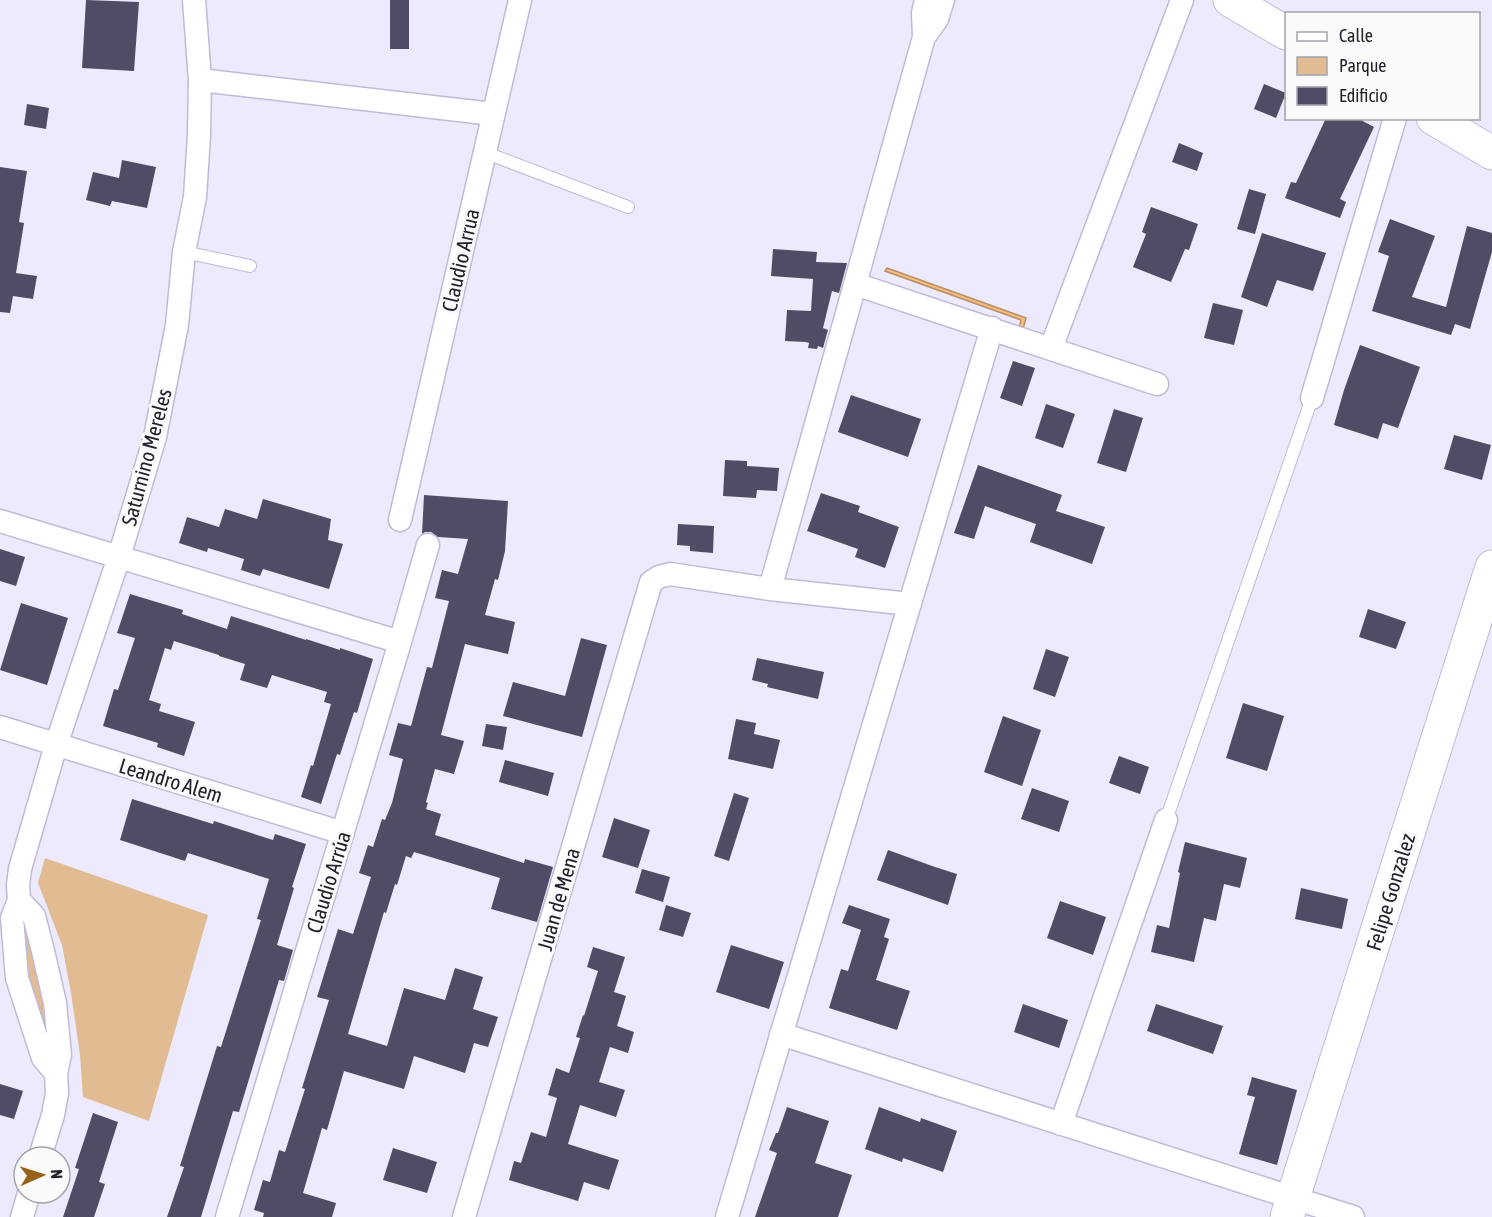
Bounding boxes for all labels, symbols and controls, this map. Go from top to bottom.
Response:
legend [1285,12,1480,120]
text: Calle [1339,25,1373,46]
text: Parque [1339,55,1387,76]
text: Edificio [1339,85,1388,106]
street label: Claudio Arrua [436,206,484,314]
street label: Saturnino Mereles [116,386,176,528]
street label: Leandro Alem [116,753,226,807]
street label: Claudio Arrúa [301,828,355,936]
street label: Felipe Gonzalez [1361,830,1419,954]
street label: Juan de Mena [532,845,584,953]
north arrow [12,1145,72,1205]
text: N [48,1169,66,1179]

